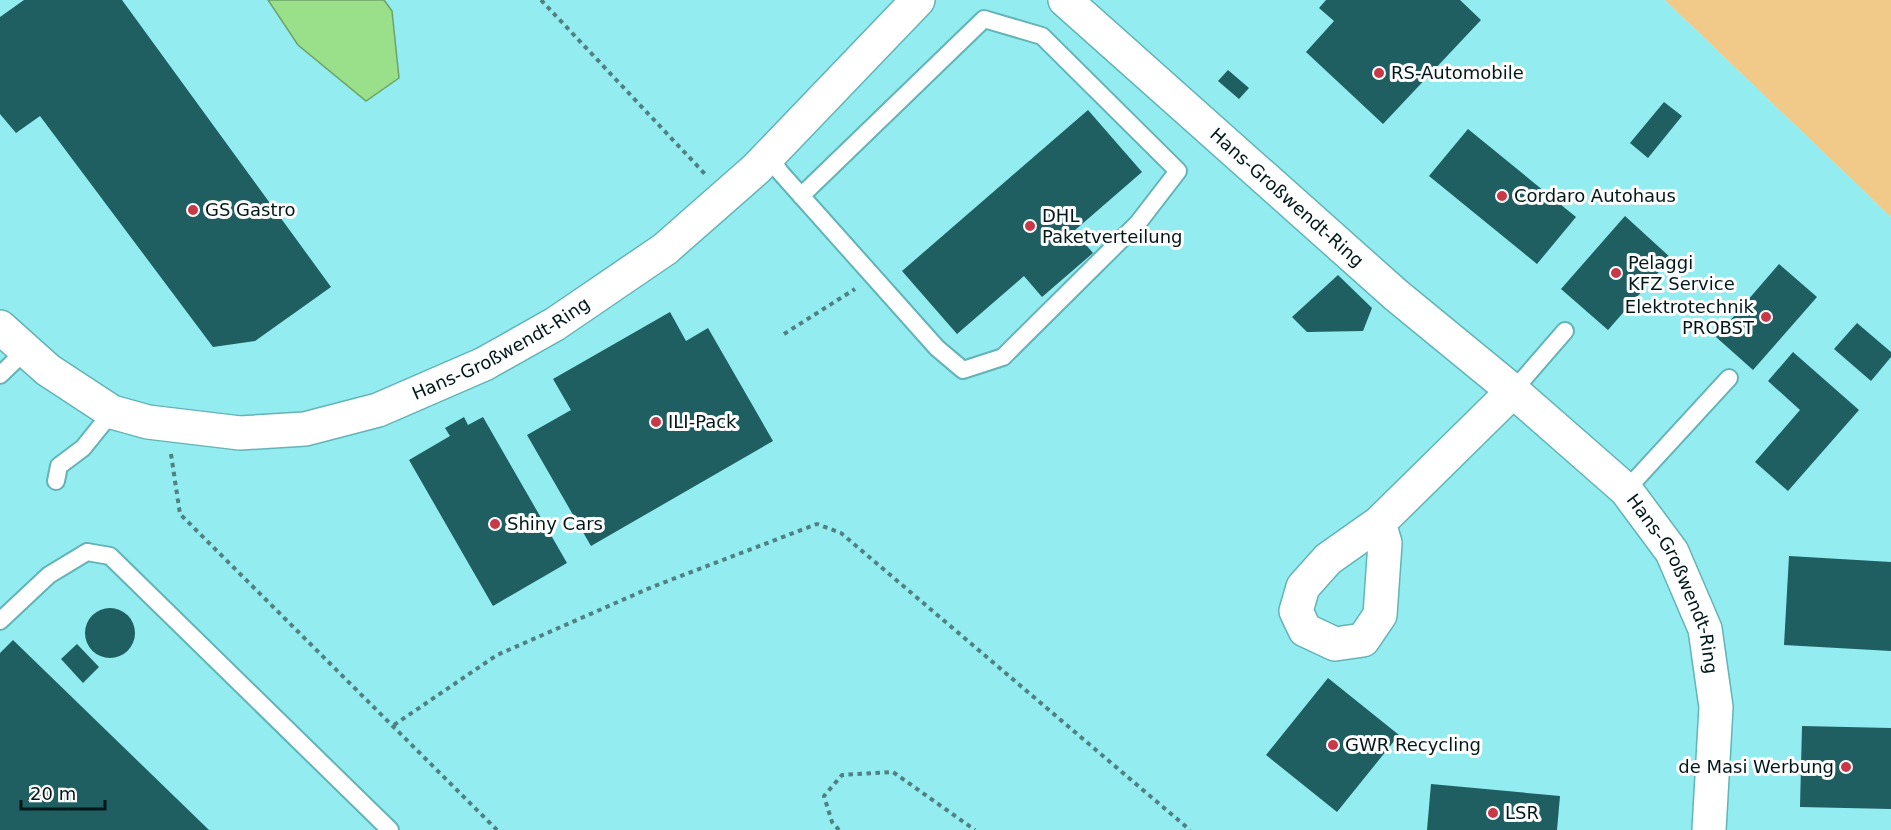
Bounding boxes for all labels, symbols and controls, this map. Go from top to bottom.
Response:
place label: RS-Automobile [1391,62,1524,83]
marker: RS-Automobile [1372,66,1386,80]
street label: Hans-Großwendt-Ring [1206,123,1368,271]
place label: Cordaro Autohaus [1514,185,1676,206]
marker: Cordaro Autohaus [1495,189,1509,203]
place label: GS Gastro [205,199,296,220]
marker: GS Gastro [186,203,200,217]
place label: DHL Paketverteilung [1042,205,1183,247]
marker: DHL Paketverteilung [1023,219,1037,233]
place label: Pelaggi KFZ Service [1628,252,1735,294]
marker: Pelaggi KFZ Service [1609,266,1623,280]
street label: Hans-Großwendt-Ring [409,293,593,404]
place label: Elektrotechnik PROBST [1625,296,1755,338]
marker: Elektrotechnik PROBST [1759,310,1773,324]
place label: ILI-Pack [668,411,737,432]
marker: ILI-Pack [649,415,663,429]
street label: Hans-Großwendt-Ring [1623,490,1722,675]
place label: Shiny Cars [507,513,603,534]
marker: Shiny Cars [488,517,502,531]
place label: GWR Recycling [1345,734,1481,755]
marker: GWR Recycling [1326,738,1340,752]
place label: de Masi Werbung [1678,756,1834,777]
marker: de Masi Werbung [1839,760,1853,774]
scale bar [21,773,105,811]
text: 20 m [30,783,76,804]
place label: LSR [1505,802,1539,823]
marker: LSR [1486,806,1500,820]

